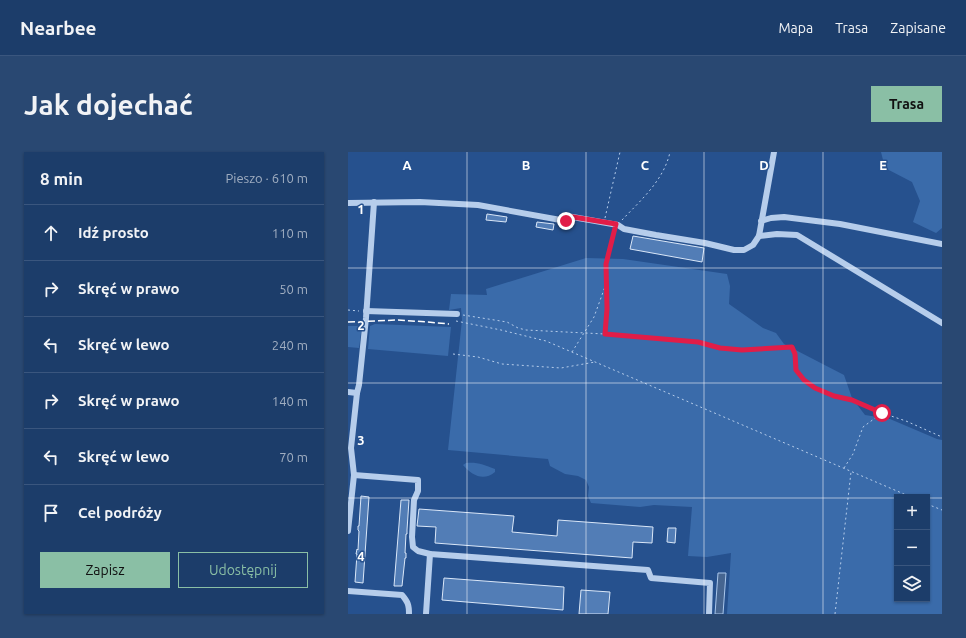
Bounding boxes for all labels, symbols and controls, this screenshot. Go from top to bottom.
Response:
text: Nearbee [20,17,97,39]
text: Mapa [778,20,813,36]
text: Trasa [835,20,868,36]
text: Zapisane [890,20,946,36]
button: Trasa [871,86,942,122]
text: Jak dojechać [24,89,193,120]
text: A [402,158,412,172]
text: B [522,158,531,172]
text: C [641,158,650,172]
text: D [759,158,769,172]
text: E [879,158,887,172]
text: 8 min [40,169,83,188]
text: Pieszo · 610 m [225,171,308,185]
text: 1 [357,202,365,216]
route end [557,212,575,230]
icon: ahead [40,222,62,244]
text: Idź prosto [78,224,149,241]
text: 110 m [272,226,308,240]
icon: right [40,278,62,300]
text: Skręć w prawo [78,280,180,297]
text: 50 m [279,282,308,296]
text: 2 [357,318,365,332]
icon: left [40,334,62,356]
text: Skręć w lewo [78,336,170,353]
text: 240 m [272,338,308,352]
icon: right [40,390,62,412]
text: Skręć w prawo [78,392,180,409]
text: 140 m [272,394,308,408]
route start [873,404,891,422]
text: 3 [357,433,365,447]
icon: left [40,446,62,468]
text: Skręć w lewo [78,448,170,465]
text: 70 m [279,450,308,464]
map controls [894,494,930,602]
button: + [894,494,930,530]
icon: arrive [40,502,62,524]
text: Cel podróży [78,504,162,521]
button: − [894,530,930,566]
text: 4 [357,549,365,563]
button: Zapisz [40,552,170,588]
button: Udostępnij [178,552,308,588]
button: layers [894,566,930,602]

